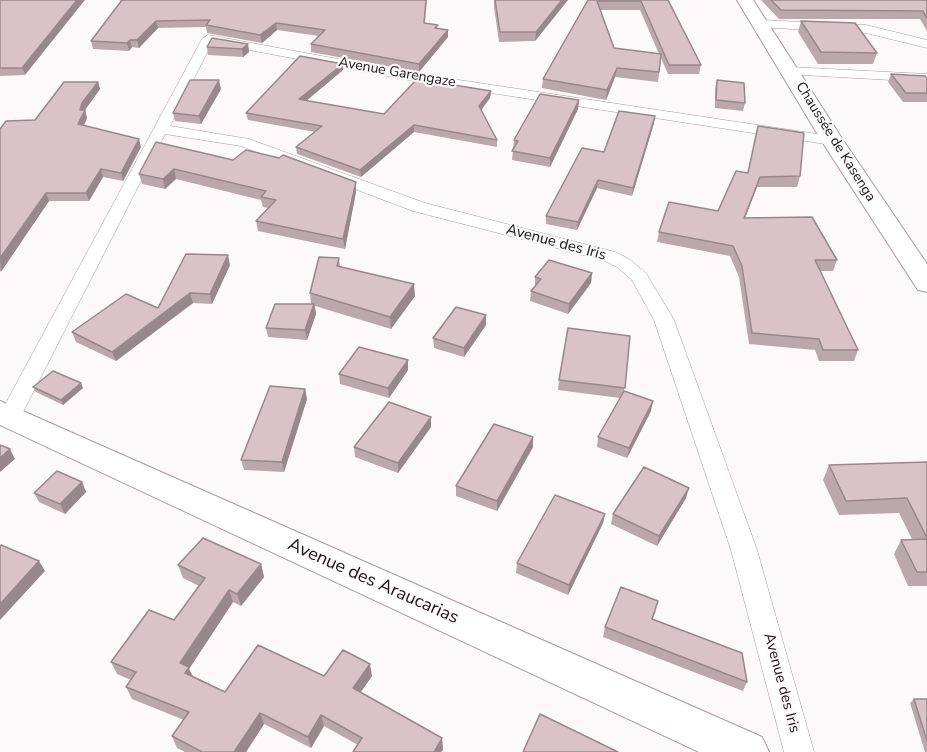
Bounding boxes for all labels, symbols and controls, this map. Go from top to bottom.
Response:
street label: Avenue Garengaze [337,54,457,92]
street label: Chaussée de Kasenga [791,79,879,205]
street label: Avenue des Iris [504,221,608,265]
street label: Avenue des Araucarias [284,535,462,629]
street label: Avenue des Iris [759,631,803,735]

